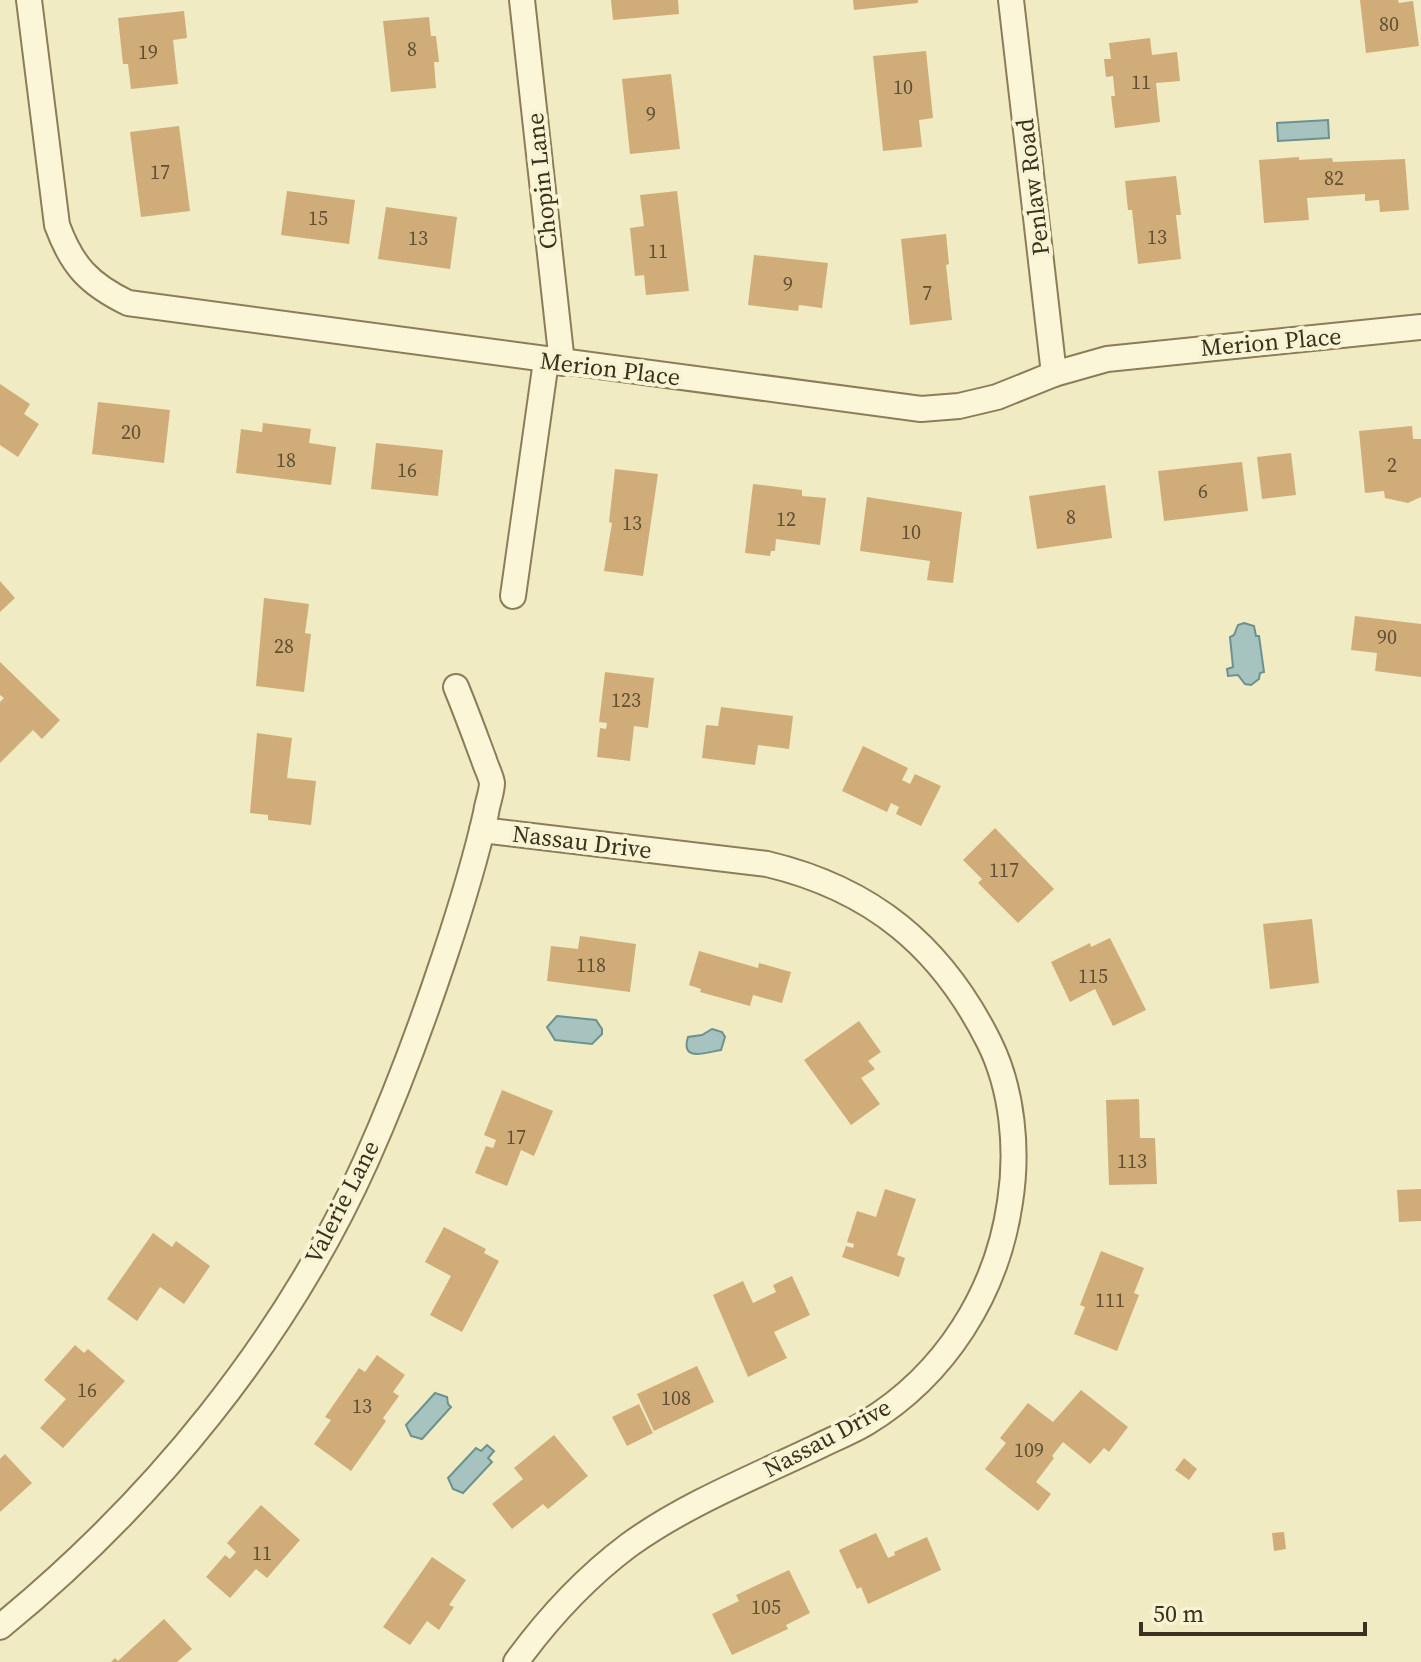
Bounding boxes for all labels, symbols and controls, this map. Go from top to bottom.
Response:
house number: 80 [1379,10,1399,38]
house number: 8 [407,35,417,63]
house number: 19 [138,38,158,66]
house number: 11 [1131,68,1151,96]
house number: 10 [893,73,913,101]
house number: 9 [646,100,656,128]
street label: Chopin Lane [518,111,565,251]
street label: Penlaw Road [1008,116,1057,257]
house number: 17 [150,158,170,186]
house number: 82 [1324,164,1344,192]
house number: 15 [308,204,328,232]
house number: 13 [1147,223,1167,251]
house number: 13 [408,224,428,252]
house number: 11 [648,237,668,265]
house number: 9 [783,270,793,298]
house number: 7 [922,279,932,307]
street label: Merion Place [1199,319,1343,364]
street label: Merion Place [538,344,682,393]
house number: 20 [121,418,141,446]
house number: 18 [276,446,296,474]
house number: 2 [1387,451,1397,479]
house number: 16 [397,456,417,484]
house number: 6 [1198,477,1208,505]
house number: 8 [1066,503,1076,531]
house number: 12 [776,505,796,533]
house number: 13 [622,509,642,537]
house number: 10 [901,518,921,546]
house number: 90 [1377,623,1397,651]
house number: 28 [274,632,294,660]
house number: 123 [611,686,641,714]
street label: Nassau Drive [511,817,654,866]
house number: 117 [989,856,1019,884]
house number: 118 [576,951,606,979]
house number: 115 [1078,962,1108,990]
house number: 17 [506,1123,526,1151]
street label: Valerie Lane [296,1135,387,1269]
house number: 113 [1117,1147,1147,1175]
house number: 111 [1095,1286,1125,1314]
house number: 16 [77,1376,97,1404]
house number: 108 [661,1384,691,1412]
street label: Nassau Drive [757,1390,896,1485]
house number: 13 [352,1392,372,1420]
house number: 109 [1014,1436,1044,1464]
house number: 11 [252,1539,272,1567]
scale bar [1141,1586,1365,1636]
house number: 105 [751,1593,781,1621]
text: 50 m [1153,1597,1204,1630]

